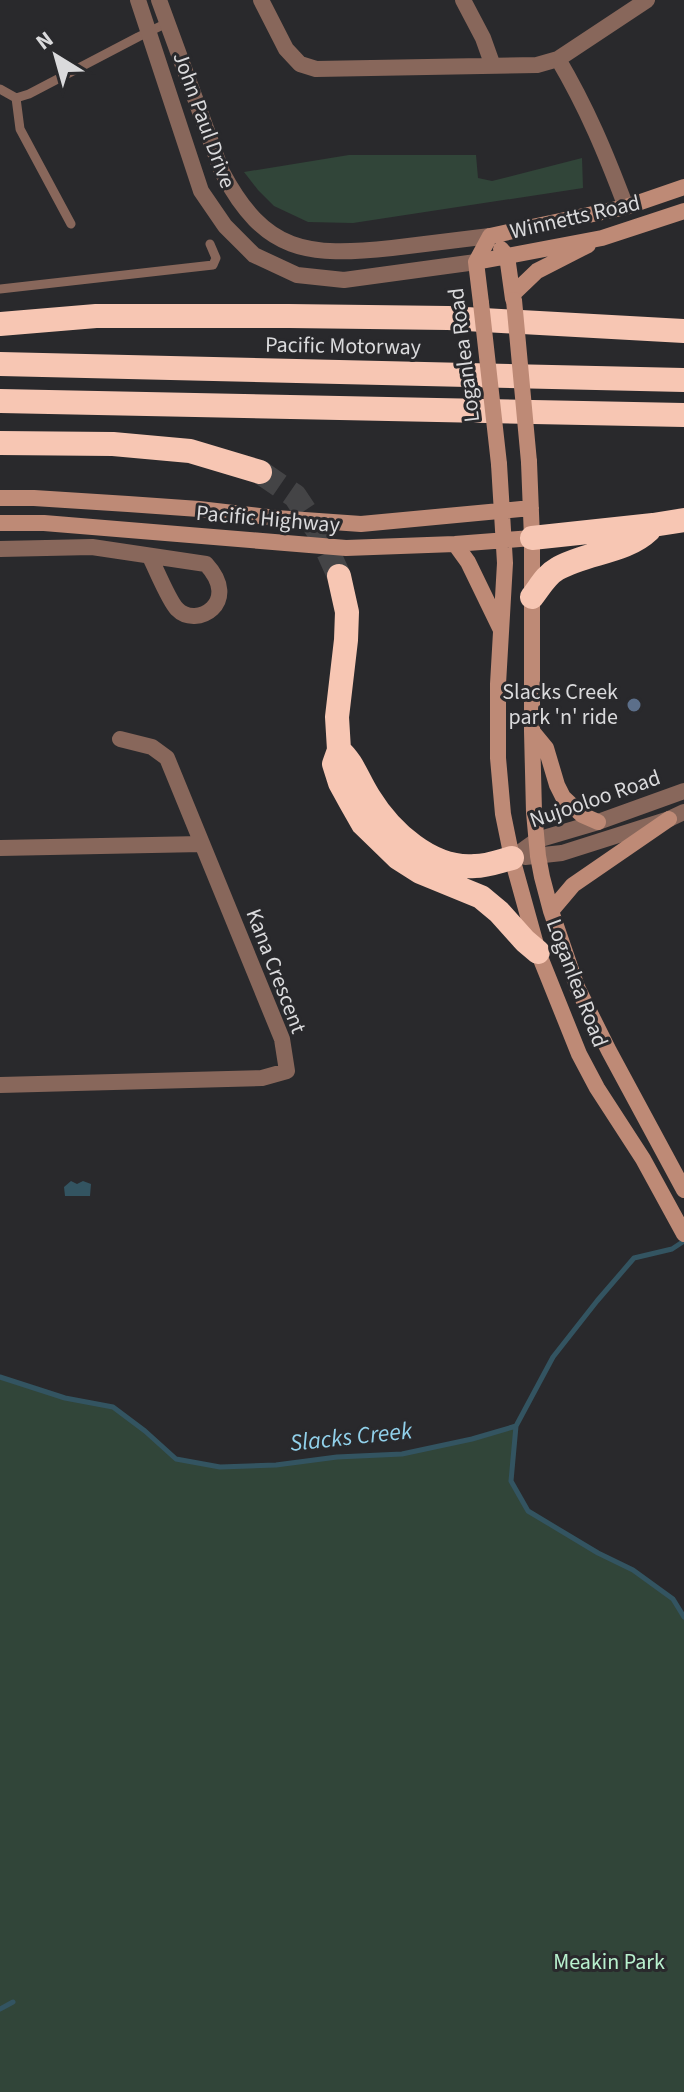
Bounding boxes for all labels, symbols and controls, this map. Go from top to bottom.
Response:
north arrow [16,16,96,96]
text: N [29,24,60,58]
street label: John Paul Drive [164,47,244,193]
street label: Winnetts Road [507,187,643,247]
street label: Loganlea Road [440,286,488,424]
street label: Pacific Motorway [265,329,422,363]
street label: Pacific Highway [195,497,342,541]
place label: Slacks Creek park 'n' ride [502,676,618,733]
marker: Slacks Creek park 'n' ride [625,696,643,714]
street label: Nujooloo Road [525,762,665,836]
street label: Kana Crescent [238,904,315,1039]
street label: Loganlea Road [538,914,616,1052]
water label: Slacks Creek [288,1413,415,1461]
park label: Meakin Park [553,1946,665,1978]

